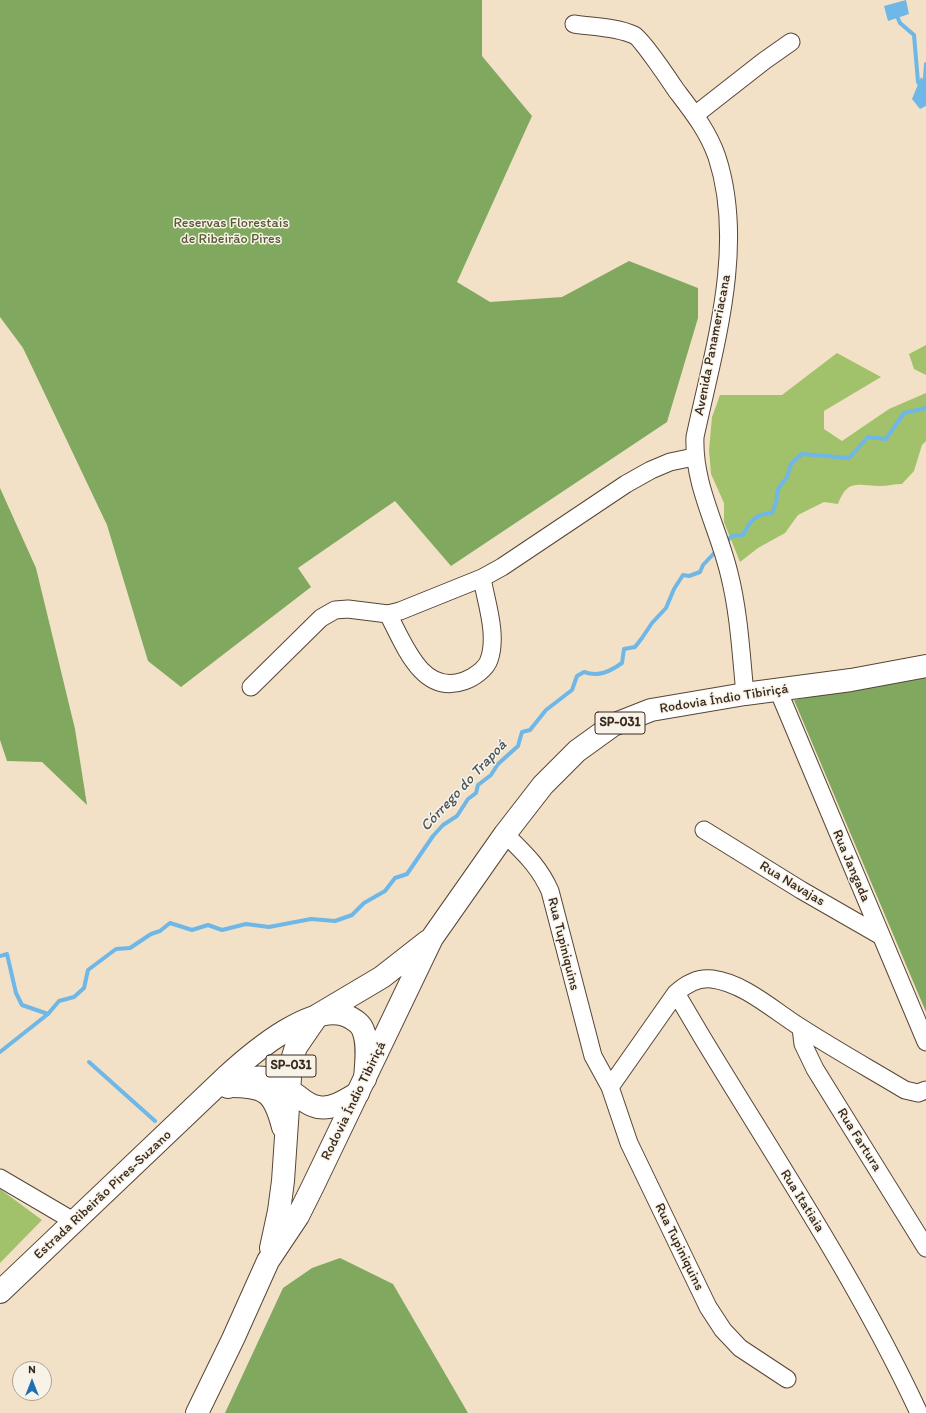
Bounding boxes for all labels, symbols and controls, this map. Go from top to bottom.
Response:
park label: Reservas Florestais de Ribeirão Pires [173,215,289,248]
street label: Avenida Panameriacana [691,273,735,417]
street label: Rodovia Índio Tibiriçá [658,681,790,717]
road number: SP-031 [595,712,645,734]
water label: Córrego do Trapoá [417,737,511,835]
street label: Rua Jangada [828,827,874,905]
street label: Rua Navajas [756,858,828,910]
street label: Rua Tupiniquins [543,896,583,992]
street label: Rodovia Índio Tibiriçá [318,1039,390,1163]
road number: SP-031 [266,1055,316,1077]
street label: Rua Fartura [833,1105,885,1175]
street label: Estrada Ribeirão Pires-Suzano [31,1127,175,1263]
street label: Rua Itatiaia [776,1167,828,1235]
street label: Rua Tupiniquins [651,1200,707,1294]
north arrow [12,1361,52,1401]
text: N [28,1363,36,1376]

